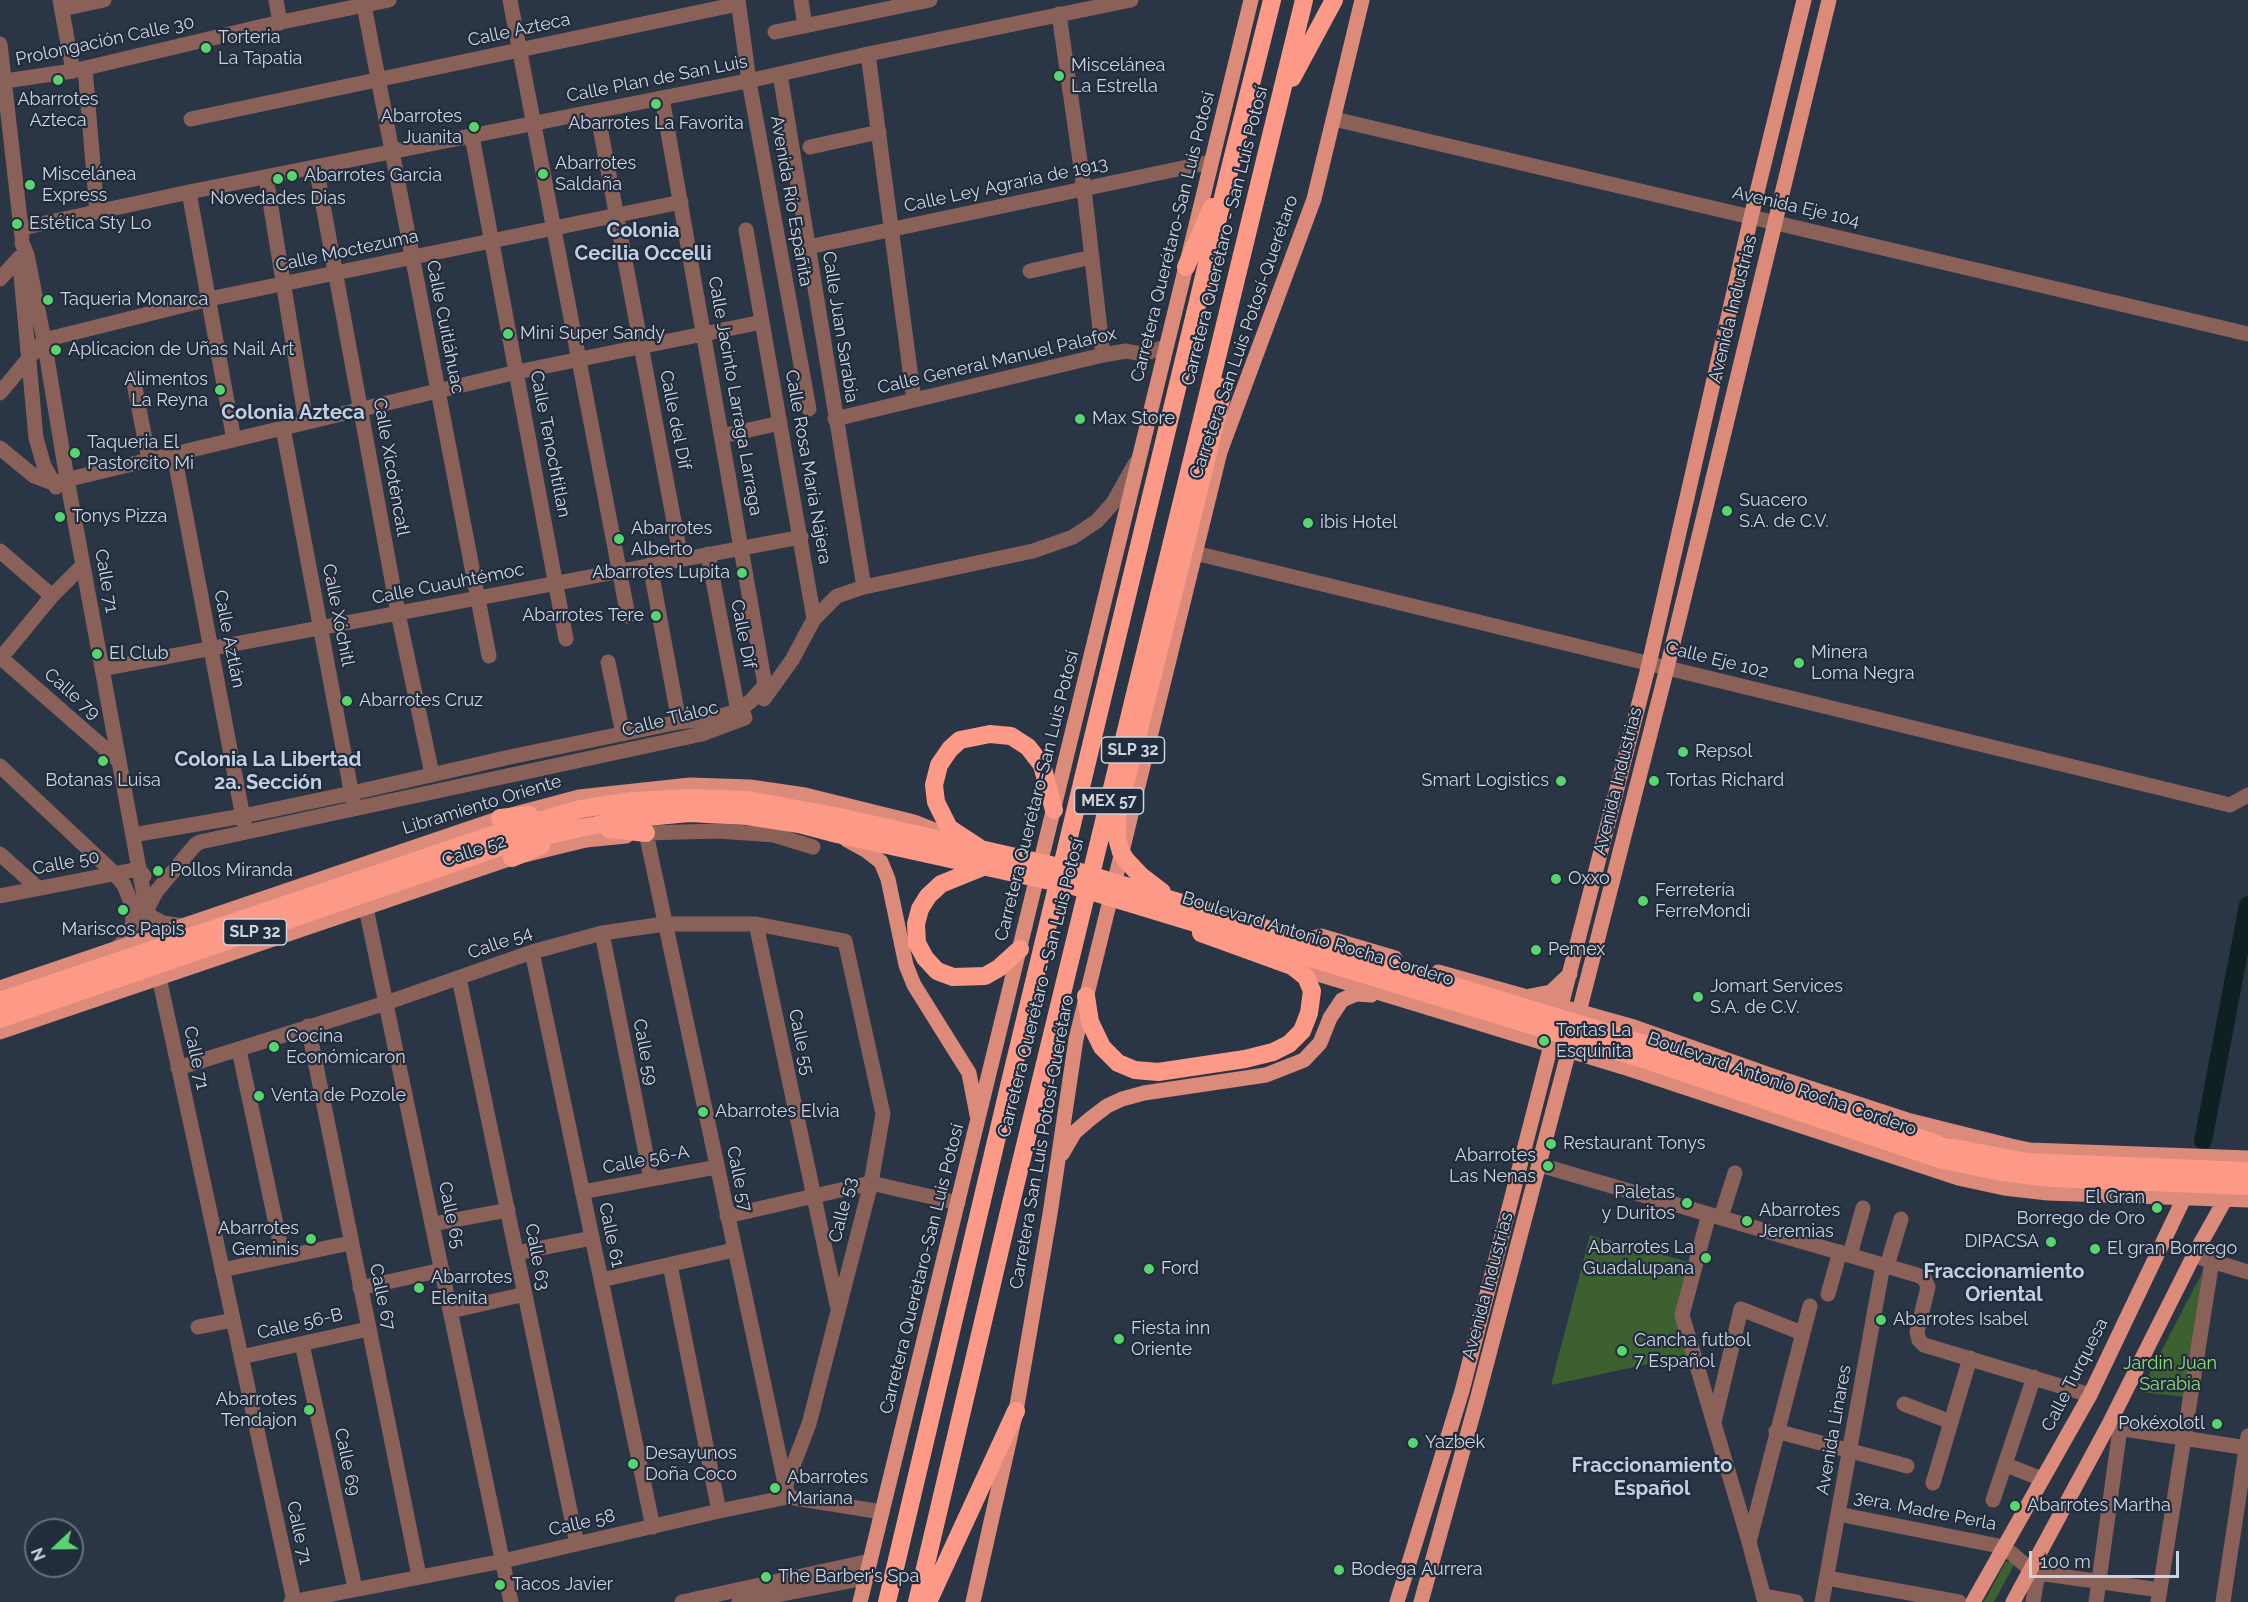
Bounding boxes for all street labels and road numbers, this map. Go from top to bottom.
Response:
street label: Calle Azteca [466,9,572,51]
street label: Prolongación Calle 30 [14,11,196,71]
street label: Calle Plan de San Luis [565,51,749,107]
street label: Carretera Querétaro - San Luis Potosí [1177,84,1273,388]
street label: Carretera Querétaro-San Luis Potosí [1126,90,1220,384]
street label: Avenida Río Españita [765,114,817,288]
street label: Calle Ley Agraria de 1913 [902,153,1110,217]
street label: Avenida Eje 104 [1730,182,1862,232]
street label: Carretera San Luis Potosí-Querétaro [1185,192,1303,482]
street label: Calle Moctezuma [274,225,420,277]
street label: Avenida Industrias [1704,233,1762,385]
street label: Calle Juan Sarabia [817,250,863,404]
street label: Calle Cuitláhuac [421,258,469,396]
street label: Calle Jacinto Larraga Larraga [703,275,767,517]
street label: Calle General Manuel Palafox [875,323,1119,399]
street label: Calle del Dif [655,368,695,472]
street label: Calle Rosa María Nájera [780,368,836,566]
street label: Calle Tenochtitlan [525,369,575,519]
street label: Calle Xicoténcatl [368,396,414,538]
street label: Calle 71 [90,547,122,615]
street label: Calle Cuauhtémoc [370,559,526,609]
street label: Calle Xóchitl [317,562,359,668]
street label: Calle Aztlán [209,588,249,690]
street label: Calle Dif [726,598,760,670]
street label: Calle Eje 102 [1663,637,1771,683]
street label: Carretera Querétaro-San Luis Potosí [990,649,1084,943]
street label: Calle 79 [40,664,104,724]
street label: Calle Tláloc [620,697,720,741]
street label: Avenida Industrias [1589,705,1647,857]
road number: SLP 32 [1102,737,1164,763]
street label: Libramiento Oriente [400,771,564,839]
road number: MEX 57 [1074,788,1144,814]
street label: Calle 52 [439,830,509,872]
street label: Carretera Querétaro - San Luis Potosí [993,836,1089,1140]
street label: Calle 50 [31,846,101,880]
street label: Boulevard Antonio Rocha Cordero [1179,887,1457,991]
road number: SLP 32 [224,919,286,945]
street label: Calle 54 [465,922,535,964]
street label: Carretera San Luis Potosí-Querétaro [1005,993,1079,1291]
street label: Calle 55 [783,1007,819,1077]
street label: Calle 59 [628,1017,662,1087]
street label: Calle 71 [179,1024,213,1092]
street label: Boulevard Antonio Rocha Cordero [1645,1028,1919,1140]
street label: Carretera Querétaro-San Luis Potosí [875,1122,969,1416]
street label: Calle 56-A [601,1141,691,1179]
street label: Calle 57 [722,1144,756,1214]
street label: Calle 53 [824,1175,862,1245]
street label: Calle 65 [433,1180,469,1250]
street label: Calle 61 [594,1201,628,1269]
street label: Avenida Industrias [1458,1210,1518,1362]
street label: Calle 63 [520,1222,554,1292]
street label: Calle 67 [364,1262,400,1332]
street label: Calle 56-B [255,1304,345,1344]
street label: Calle Turquesa [2037,1315,2113,1435]
street label: Avenida Linares [1812,1363,1856,1497]
street label: Calle 69 [329,1426,365,1498]
street label: 3era. Madre Perla [1852,1487,1998,1535]
street label: Calle 71 [282,1499,316,1567]
street label: Calle 58 [547,1505,617,1541]

